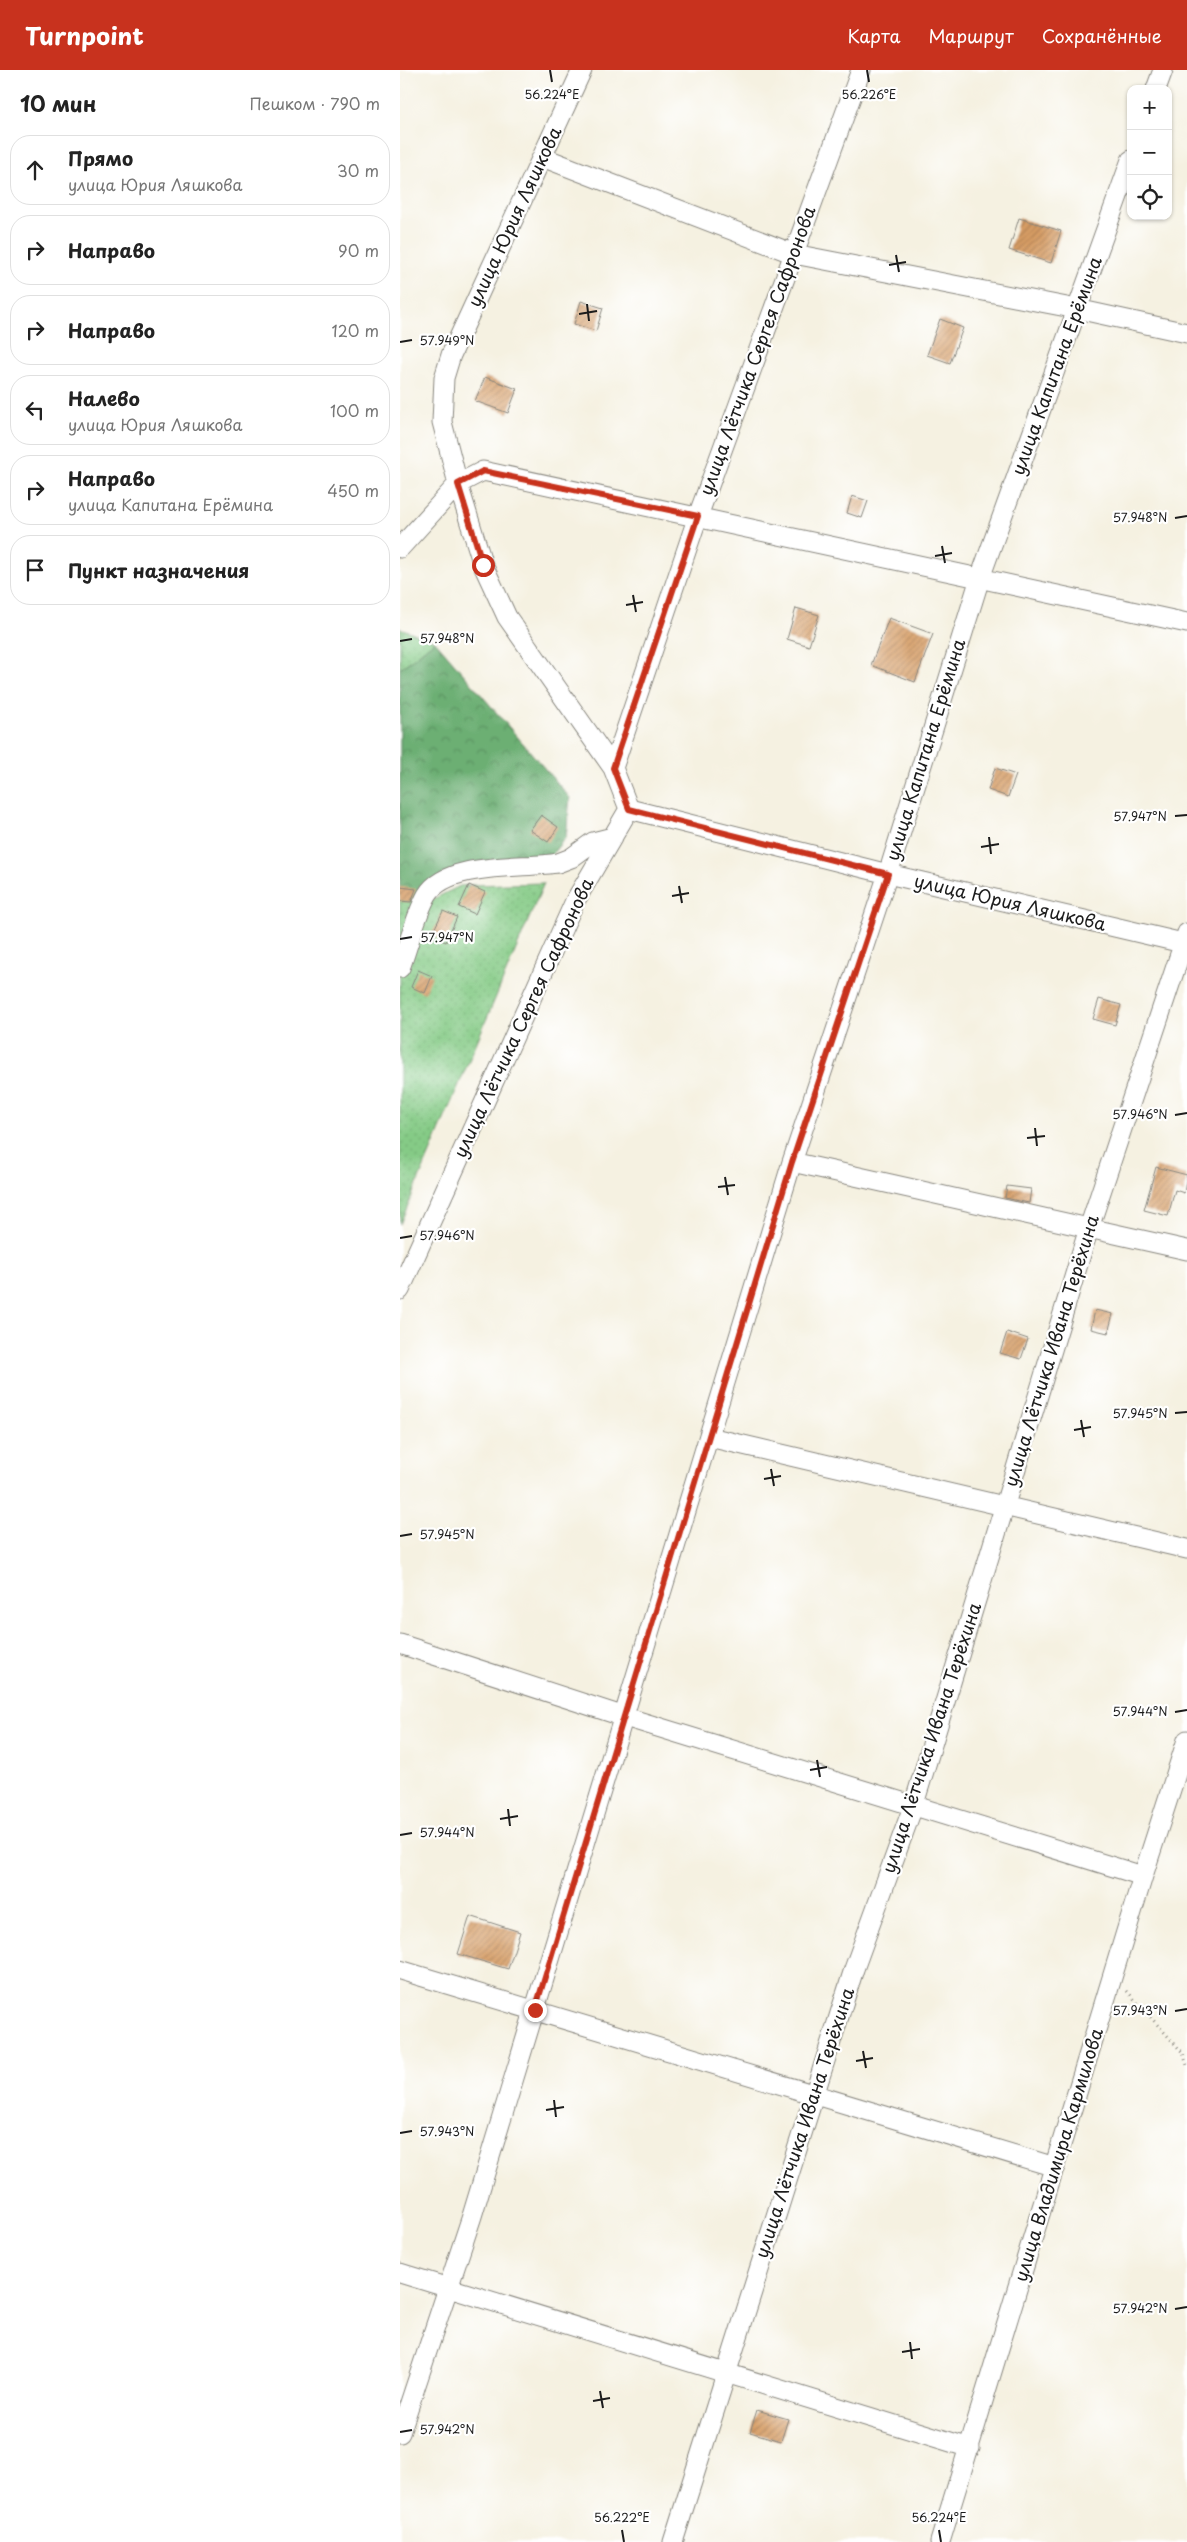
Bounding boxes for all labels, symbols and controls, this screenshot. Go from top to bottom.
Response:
text: Turnpoint [25,17,144,53]
text: Карта [848,22,900,49]
text: Маршрут [928,22,1014,49]
text: Сохранённые [1042,22,1162,49]
text: 56.224°E [525,85,580,103]
text: 56.226°E [842,85,896,103]
map controls [1127,85,1172,220]
button: + [1127,85,1172,130]
text: 10 мин [20,87,96,119]
text: Пешком · 790 m [249,91,380,115]
street label: улица Юрия Ляшкова [460,121,568,311]
button: − [1127,130,1172,175]
text: Прямо [68,144,133,172]
icon: ahead [21,156,49,184]
text: 30 m [337,158,379,182]
text: улица Юрия Ляшкова [68,172,242,196]
button: locate [1127,175,1172,220]
street label: улица Лётчика Сергея Сафронова [692,201,822,499]
icon: right [21,236,49,264]
text: Направо [68,236,155,264]
text: 90 m [338,238,379,262]
street label: улица Капитана Ерёмина [1003,252,1108,479]
icon: right [21,316,49,344]
text: Направо [68,316,155,344]
text: 120 m [332,318,379,342]
text: 57.949°N [420,331,474,349]
text: Налево [68,384,140,412]
icon: left [21,396,49,424]
text: 100 m [330,398,379,422]
text: улица Юрия Ляшкова [68,412,242,436]
text: Направо [68,464,155,492]
icon: right [21,476,49,504]
text: 450 m [327,478,379,502]
text: улица Капитана Ерёмина [68,492,273,516]
text: 57.948°N [1113,508,1167,526]
route start [472,554,495,577]
icon: arrive [21,556,49,584]
text: Пункт назначения [68,556,249,584]
text: 57.948°N [420,629,474,647]
street label: улица Капитана Ерёмина [878,635,971,864]
text: 57.947°N [1113,807,1167,825]
street label: улица Юрия Ляшкова [912,866,1110,937]
street label: улица Лётчика Сергея Сафронова [446,872,600,1162]
text: 57.947°N [420,928,474,946]
text: 57.946°N [1112,1105,1168,1123]
street label: улица Лётчика Ивана Терёхина [996,1211,1105,1490]
text: 57.946°N [419,1226,475,1244]
text: 57.945°N [1112,1404,1168,1422]
text: 57.945°N [419,1525,475,1543]
street label: улица Лётчика Ивана Терёхина [874,1598,987,1876]
text: 57.944°N [1112,1702,1168,1720]
text: 57.944°N [419,1823,475,1841]
street label: улица Лётчика Ивана Терёхина [747,1983,860,2261]
route end [524,1999,547,2022]
text: 57.943°N [1113,2001,1167,2019]
street label: улица Владимира Кармилова [1006,2024,1109,2285]
text: 57.943°N [420,2122,474,2140]
text: 57.942°N [1112,2299,1168,2317]
text: 57.942°N [419,2420,475,2438]
text: 56.222°E [594,2508,650,2526]
text: 56.224°E [912,2508,967,2526]

